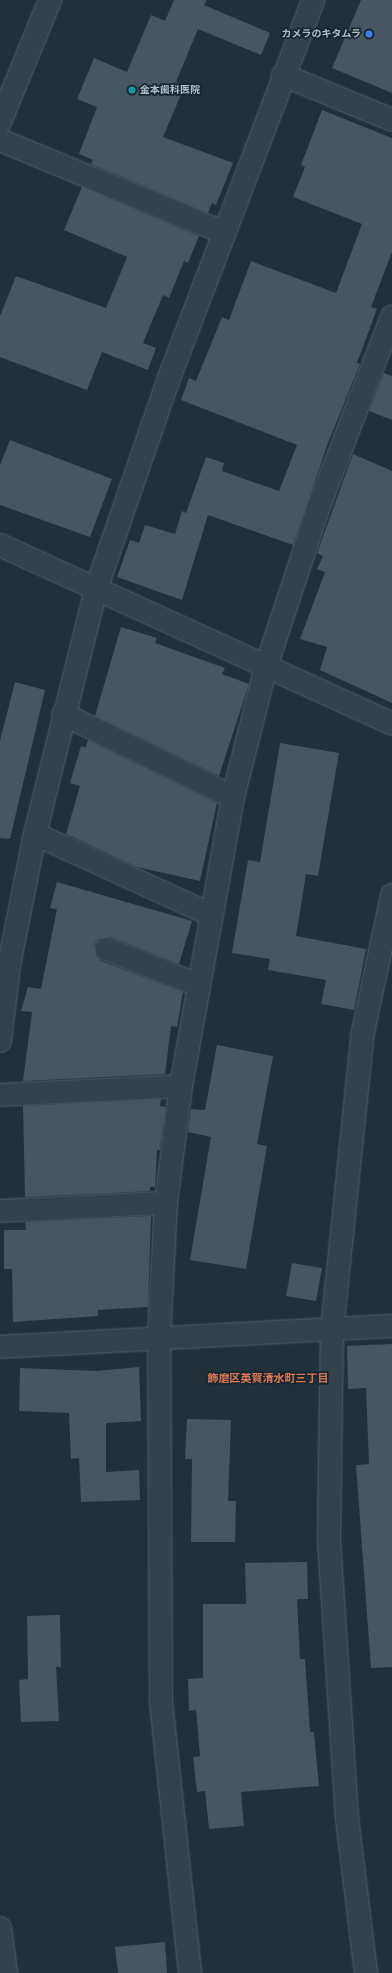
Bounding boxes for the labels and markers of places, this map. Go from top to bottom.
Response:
place label: カメラのキタムラ [281,28,361,40]
marker: カメラのキタムラ [364,29,374,39]
place label: 金本歯科医院 [140,84,200,96]
marker: 金本歯科医院 [127,85,137,95]

